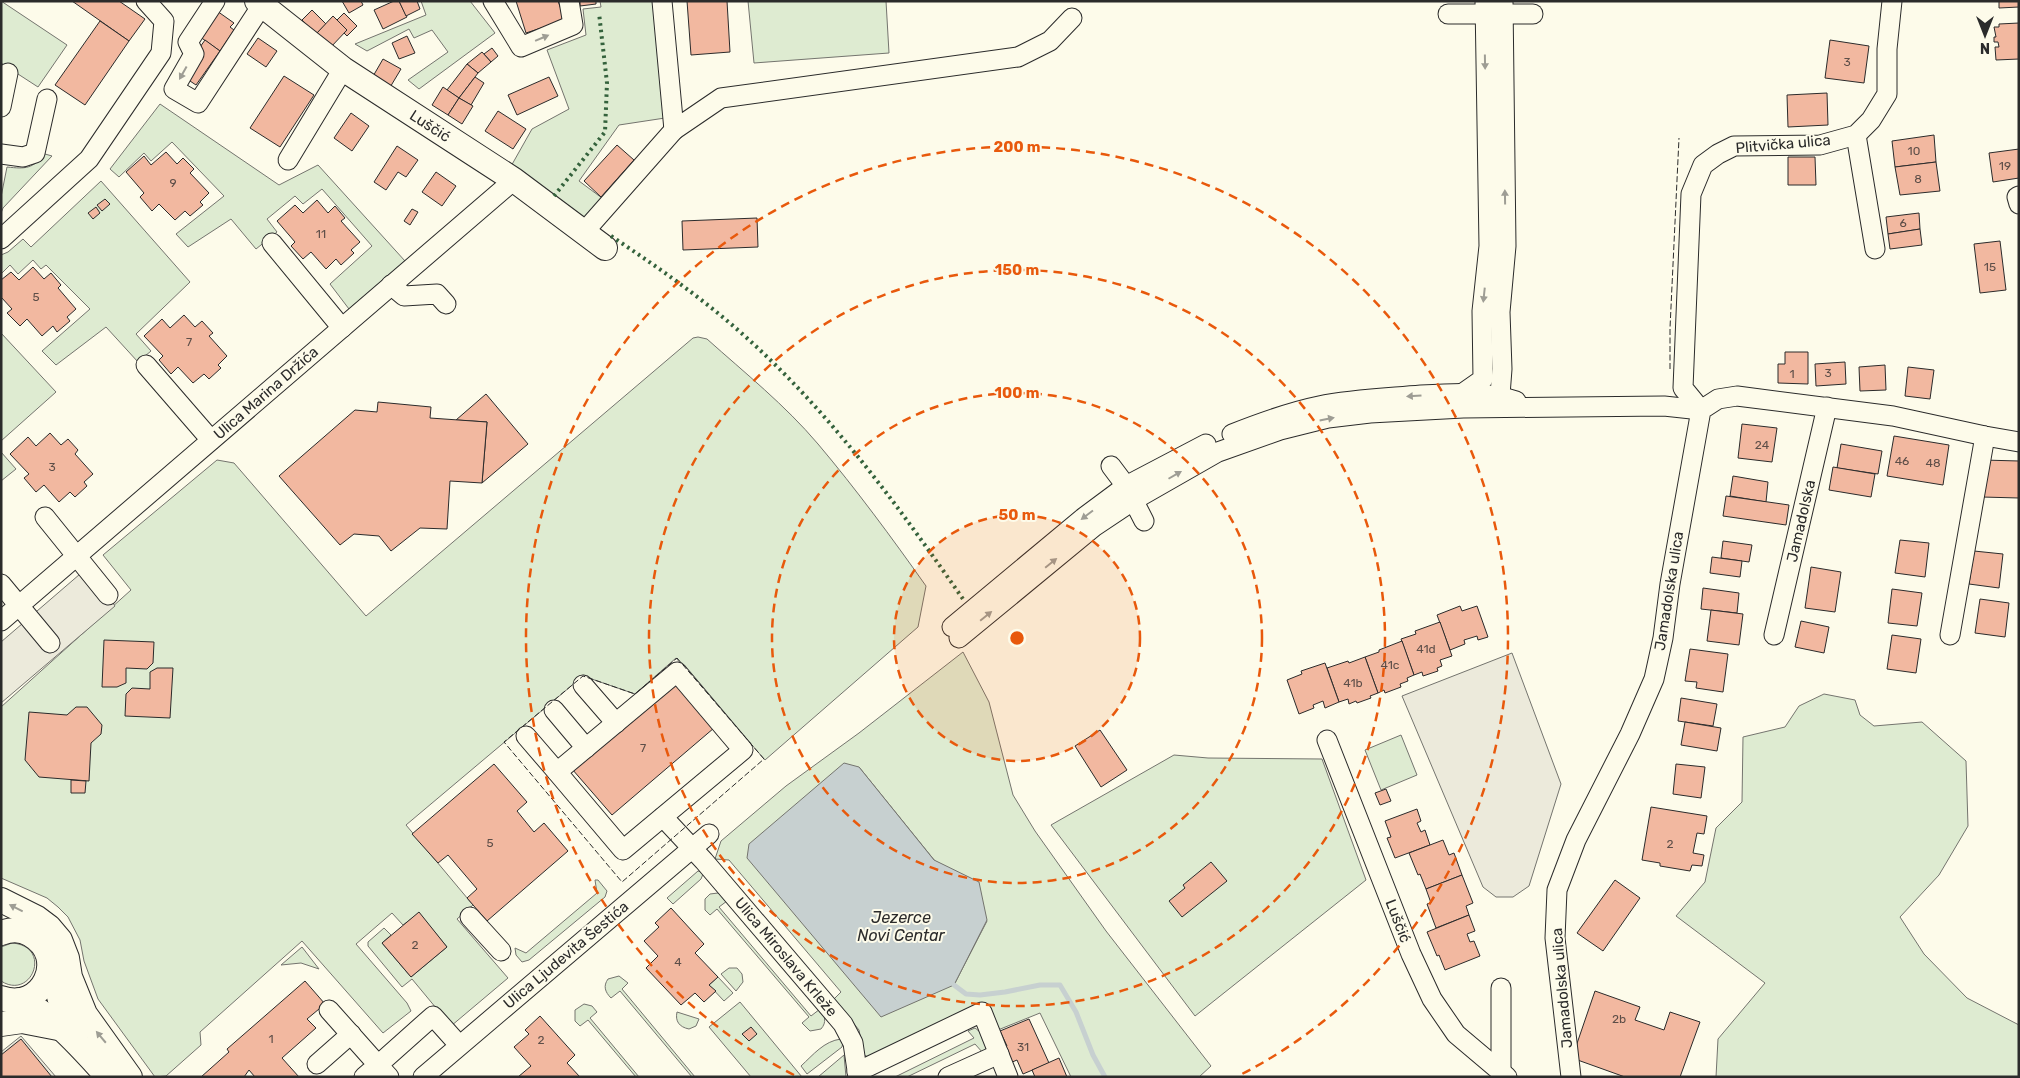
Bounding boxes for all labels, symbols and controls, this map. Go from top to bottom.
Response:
north arrow [1960,10,2010,60]
one-way arrow [535,34,549,42]
text: N [1980,39,1990,56]
one-way arrow [1481,55,1489,71]
house number: 3 [1843,55,1851,69]
one-way arrow [179,66,188,80]
street label: Luščić [406,106,454,146]
street label: Plitvička ulica [1735,131,1831,157]
text: 200 m [993,138,1041,156]
house number: 10 [1908,144,1920,158]
house number: 19 [1999,159,2011,173]
house number: 8 [1914,172,1922,186]
house number: 9 [169,176,177,190]
one-way arrow [1501,189,1509,205]
house number: 6 [1899,216,1907,230]
house number: 11 [316,227,326,241]
house number: 15 [1984,260,1996,274]
text: 150 m [995,261,1039,279]
one-way arrow [1480,287,1488,303]
house number: 5 [32,290,40,304]
house number: 7 [186,335,192,349]
street label: Ulica Marina Držića [210,343,322,443]
house number: 3 [1824,366,1832,380]
house number: 1 [1789,367,1795,381]
text: 100 m [995,384,1039,402]
one-way arrow [1406,392,1422,400]
one-way arrow [1319,414,1335,422]
house number: 24 [1755,438,1770,452]
house number: 46 [1895,454,1909,468]
house number: 48 [1925,456,1941,470]
house number: 3 [48,460,56,474]
one-way arrow [1169,470,1182,479]
street label: Jamadolska [1783,478,1819,564]
text: 50 m [999,506,1035,524]
one-way arrow [1080,510,1094,520]
street label: Jamadolska ulica [1651,530,1687,652]
one-way arrow [1044,557,1057,568]
one-way arrow [980,610,993,621]
centre of rings [1008,629,1026,647]
house number: 41d [1416,642,1436,656]
house number: 41c [1381,658,1400,672]
house number: 41b [1343,676,1363,690]
house number: 7 [640,741,646,755]
house number: 5 [486,836,494,850]
house number: 2 [1666,837,1674,851]
street label: Ulica Miroslava Krleže [731,894,841,1020]
street label: Ulica Ljudevita Šestića [500,897,632,1013]
street label: Luščić [1382,897,1414,945]
one-way arrow [9,904,23,912]
water label: Jezerce Novi Centar [857,908,946,945]
street label: Jamadolska ulica [1548,927,1576,1049]
house number: 2 [411,938,419,952]
house number: 4 [674,955,682,969]
house number: 2b [1612,1012,1626,1026]
one-way arrow [96,1031,107,1044]
house number: 1 [268,1032,274,1046]
house number: 2 [537,1033,545,1047]
house number: 31 [1017,1040,1029,1054]

